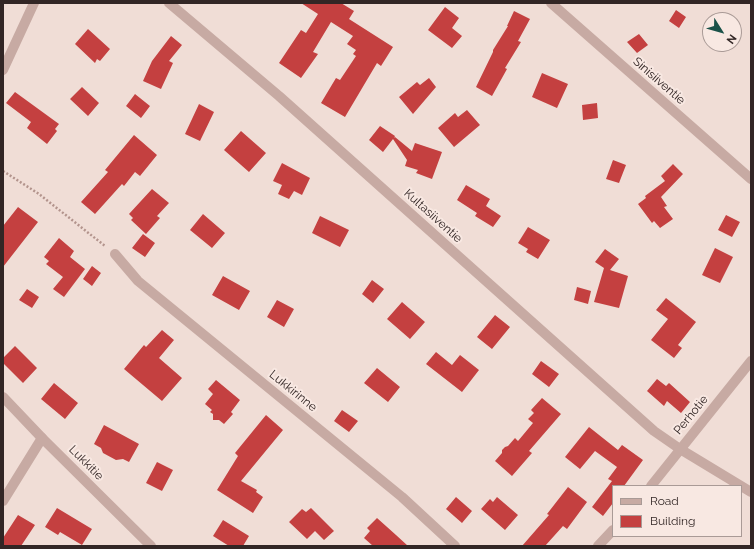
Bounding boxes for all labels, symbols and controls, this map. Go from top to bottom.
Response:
north arrow [702,12,742,52]
text: N [723,32,739,46]
street label: Sinisiiventie [630,54,688,108]
street label: Kultasiiventie [401,186,465,246]
street label: Lukkirinne [266,367,320,415]
street label: Perhotie [671,392,711,438]
street label: Lukkitie [66,443,106,483]
legend [612,485,742,537]
text: Road [650,494,679,508]
text: Building [650,514,696,528]

